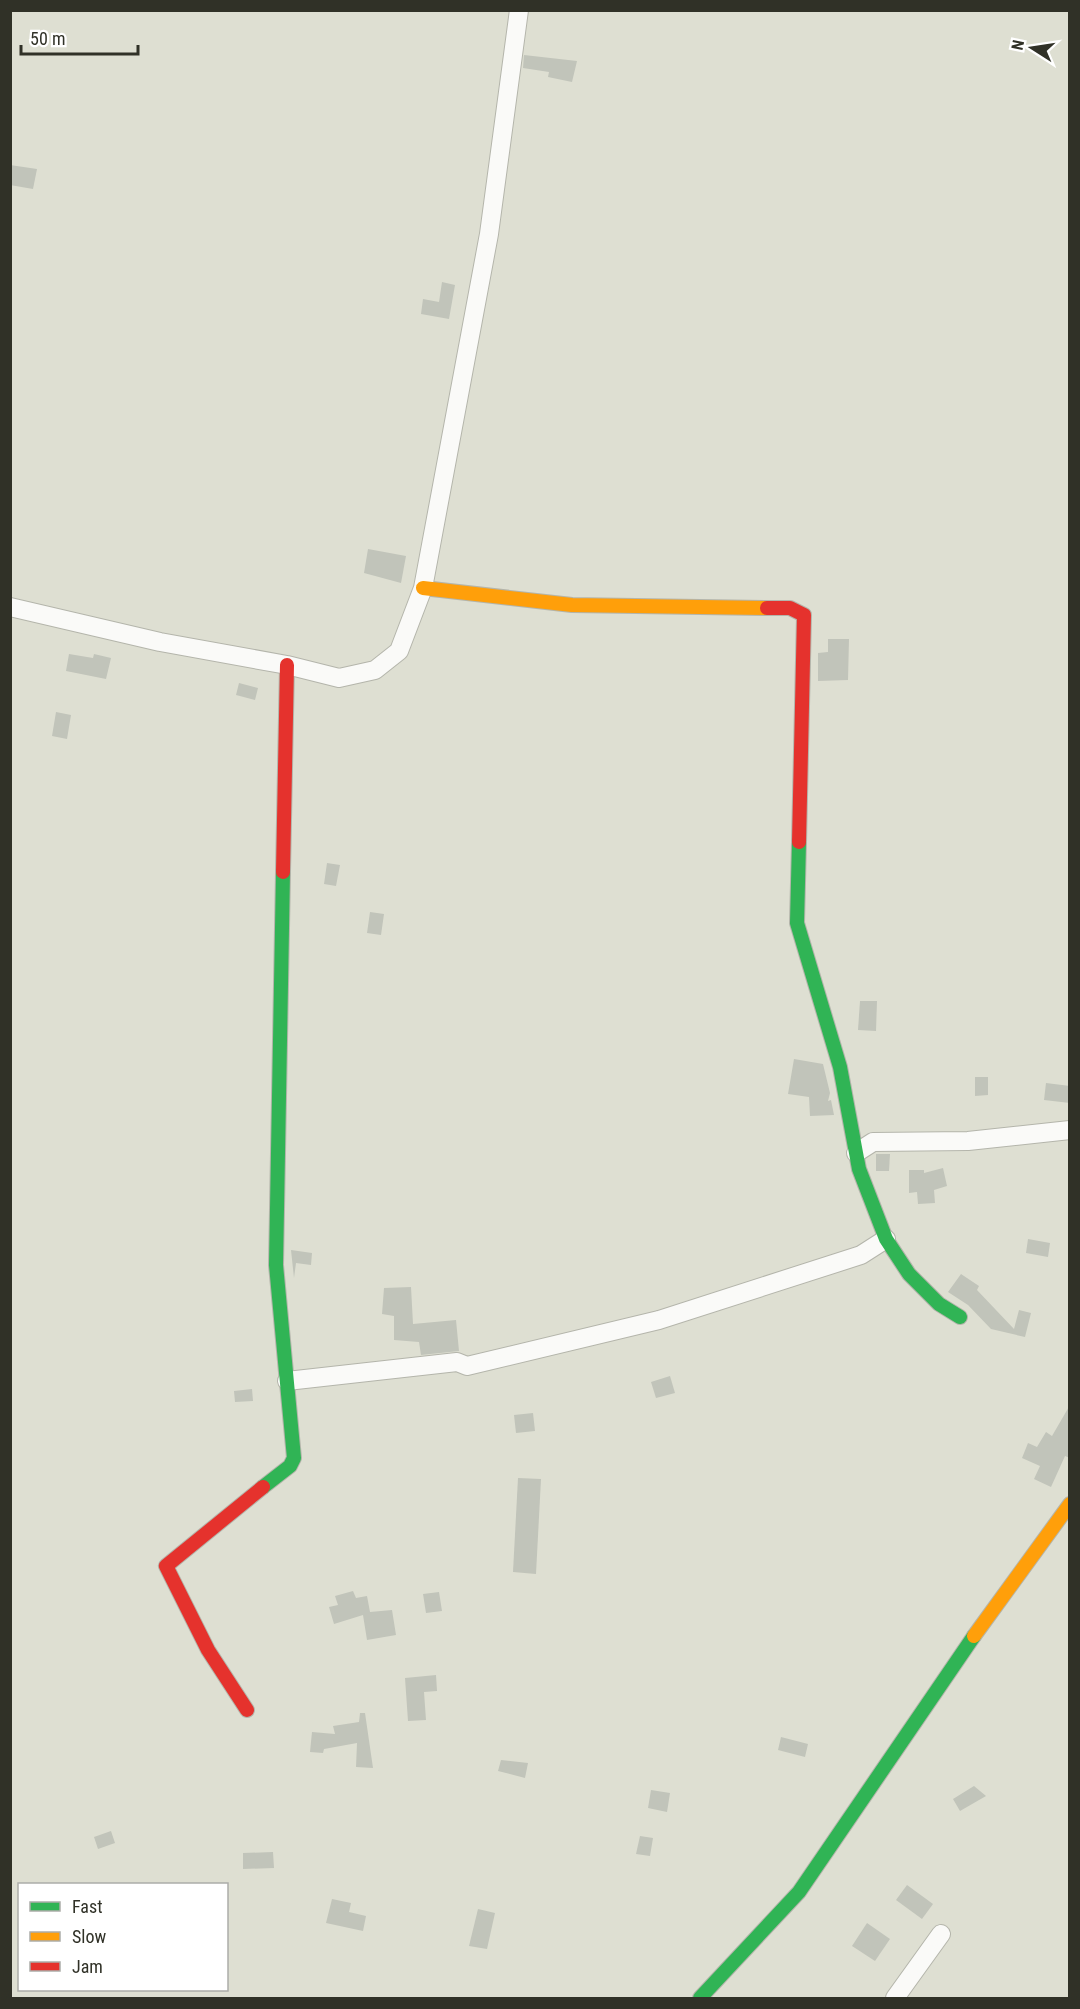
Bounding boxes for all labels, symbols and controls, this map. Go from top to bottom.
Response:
scale bar [21,18,138,56]
north arrow [1002,18,1062,78]
text: 50 m [30,28,65,49]
text: N [1008,38,1028,52]
legend [18,1883,228,1991]
text: Fast [72,1896,103,1917]
text: Slow [72,1926,107,1947]
text: Jam [72,1956,103,1977]

